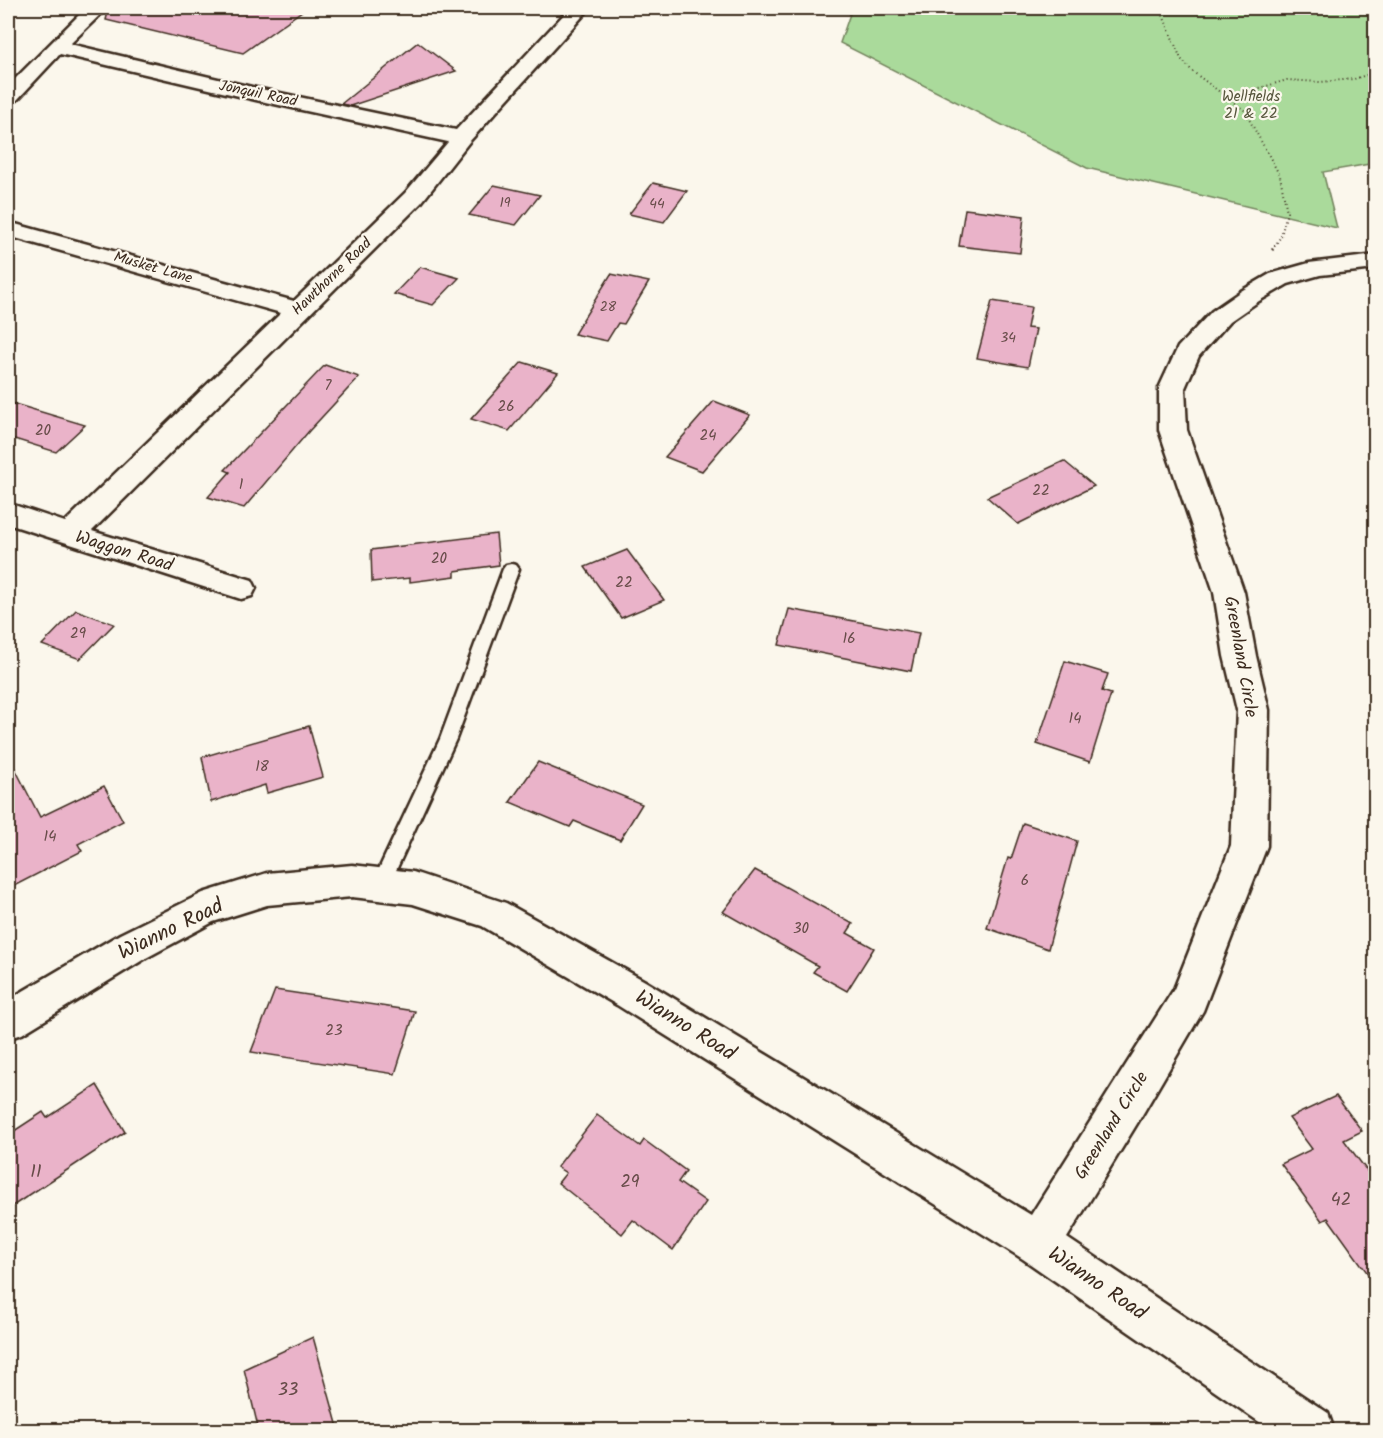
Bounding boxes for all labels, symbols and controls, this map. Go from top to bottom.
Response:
street label: Jonquil Road [217,74,300,114]
park label: Wellfields 21 & 22 [1222,85,1281,126]
house number: 19 [499,192,511,214]
house number: 44 [649,193,665,215]
street label: Hawthorne Road [286,232,378,322]
street label: Musket Lane [111,245,195,291]
house number: 28 [600,296,617,318]
house number: 34 [1000,327,1016,349]
house number: 7 [325,374,333,398]
house number: 26 [497,395,515,419]
house number: 20 [35,419,52,443]
house number: 24 [700,424,716,448]
house number: 1 [239,473,244,497]
house number: 22 [1032,479,1050,503]
street label: Waggon Road [72,523,177,581]
house number: 20 [431,547,448,571]
house number: 22 [615,571,633,595]
street label: Greenland Circle [1215,594,1265,720]
house number: 29 [70,622,87,646]
house number: 16 [842,627,856,651]
house number: 14 [1069,707,1081,731]
house number: 18 [255,755,270,779]
house number: 14 [44,825,56,849]
house number: 6 [1021,869,1029,893]
street label: Wianno Road [113,890,230,970]
house number: 30 [793,917,810,941]
street label: Wianno Road [628,982,742,1070]
house number: 23 [325,1019,343,1043]
street label: Greenland Circle [1067,1066,1157,1186]
house number: 11 [30,1158,42,1187]
house number: 29 [620,1168,640,1197]
house number: 42 [1331,1186,1351,1215]
street label: Wianno Road [1041,1239,1154,1330]
house number: 33 [278,1376,298,1405]

